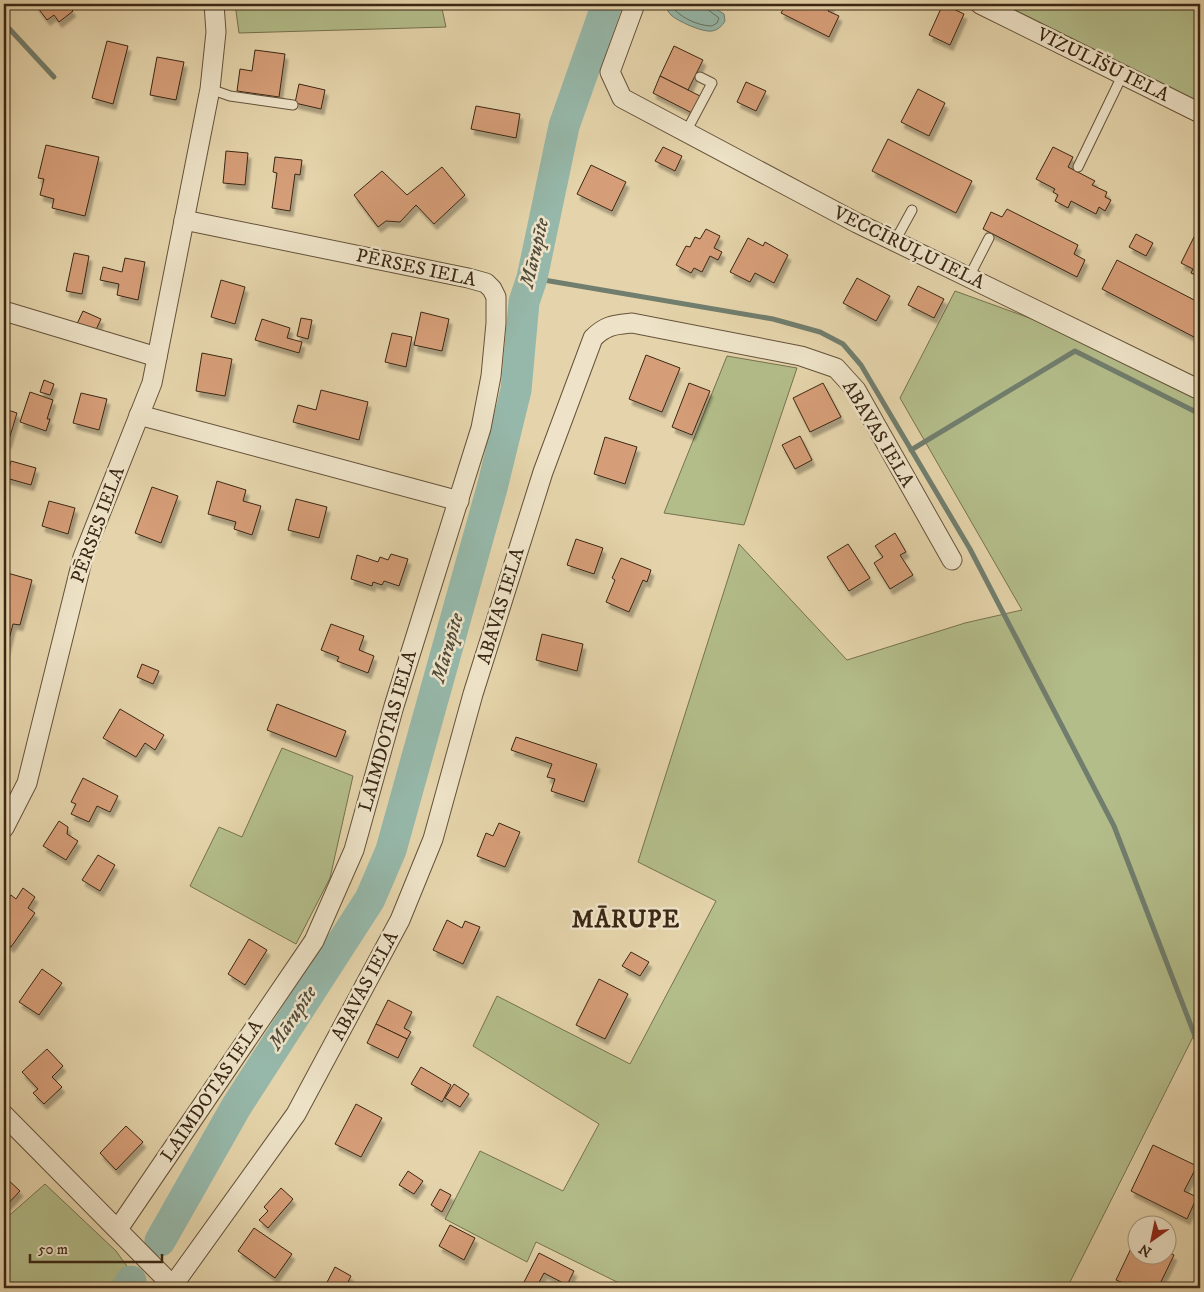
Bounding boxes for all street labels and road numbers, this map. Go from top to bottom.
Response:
street label: VIZULĪŠU IELA [1032,21,1175,107]
street label: VECCĪRUĻU IELA [829,201,989,295]
street label: PĒRSES IELA [354,244,479,292]
street label: ABAVAS IELA [837,376,919,492]
street label: PĒRSES IELA [66,463,130,586]
street label: ABAVAS IELA [472,544,530,667]
street label: LAIMDOTAS IELA [354,647,422,814]
street label: ABAVAS IELA [327,927,404,1045]
street label: LAIMDOTAS IELA [156,1015,269,1166]

